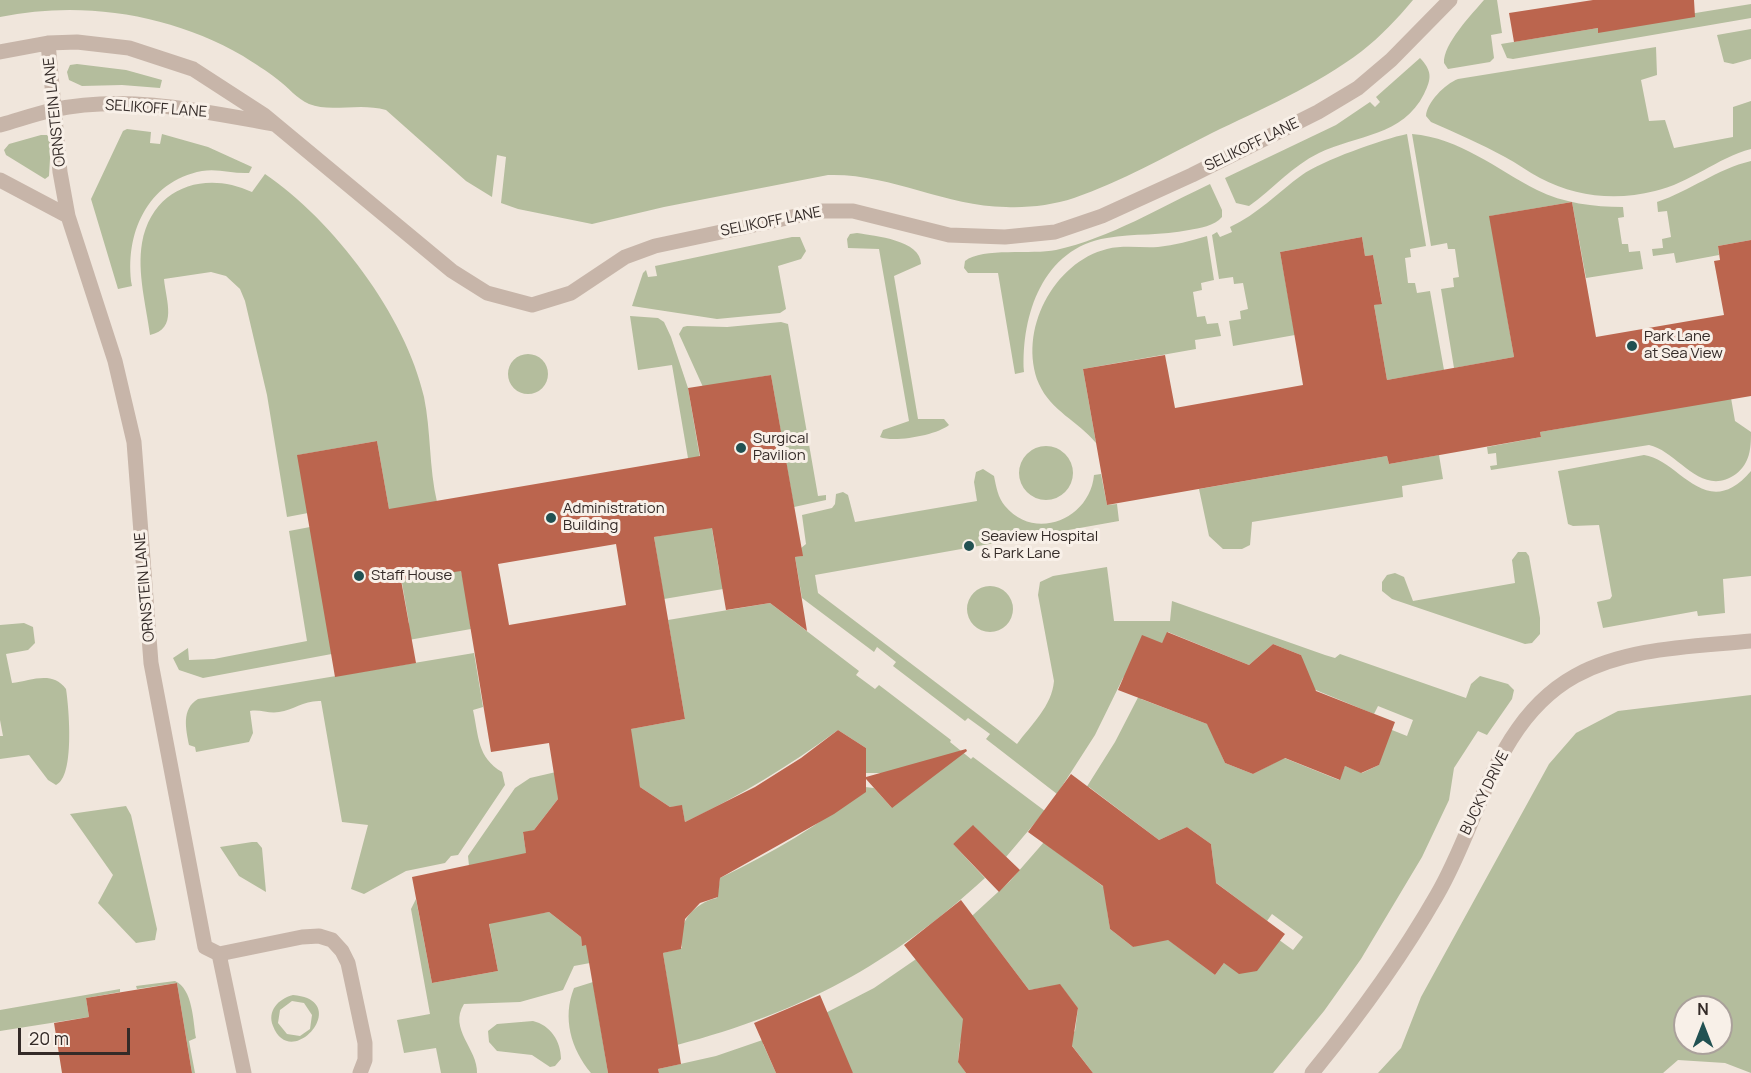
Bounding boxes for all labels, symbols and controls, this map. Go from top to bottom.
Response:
street label: ORNSTEIN LANE [40,56,70,168]
street label: SELIKOFF LANE [104,96,208,122]
street label: SELIKOFF LANE [1202,114,1302,176]
street label: SELIKOFF LANE [719,203,823,241]
place label: Park Lane at Sea View [1644,328,1723,363]
marker: Park Lane at Sea View [1625,339,1639,353]
place label: Surgical Pavilion [753,430,809,465]
marker: Surgical Pavilion [734,441,748,455]
place label: Administration Building [563,500,665,535]
marker: Administration Building [544,511,558,525]
place label: Seaview Hospital & Park Lane [981,528,1098,563]
street label: ORNSTEIN LANE [131,531,159,643]
marker: Seaview Hospital & Park Lane [962,539,976,553]
place label: Staff House [371,567,452,585]
marker: Staff House [352,569,366,583]
street label: BUCKY DRIVE [1457,748,1513,838]
north arrow [1673,995,1733,1055]
text: N [1697,998,1709,1020]
scale bar [21,1016,134,1054]
text: 20 m [29,1026,69,1050]

